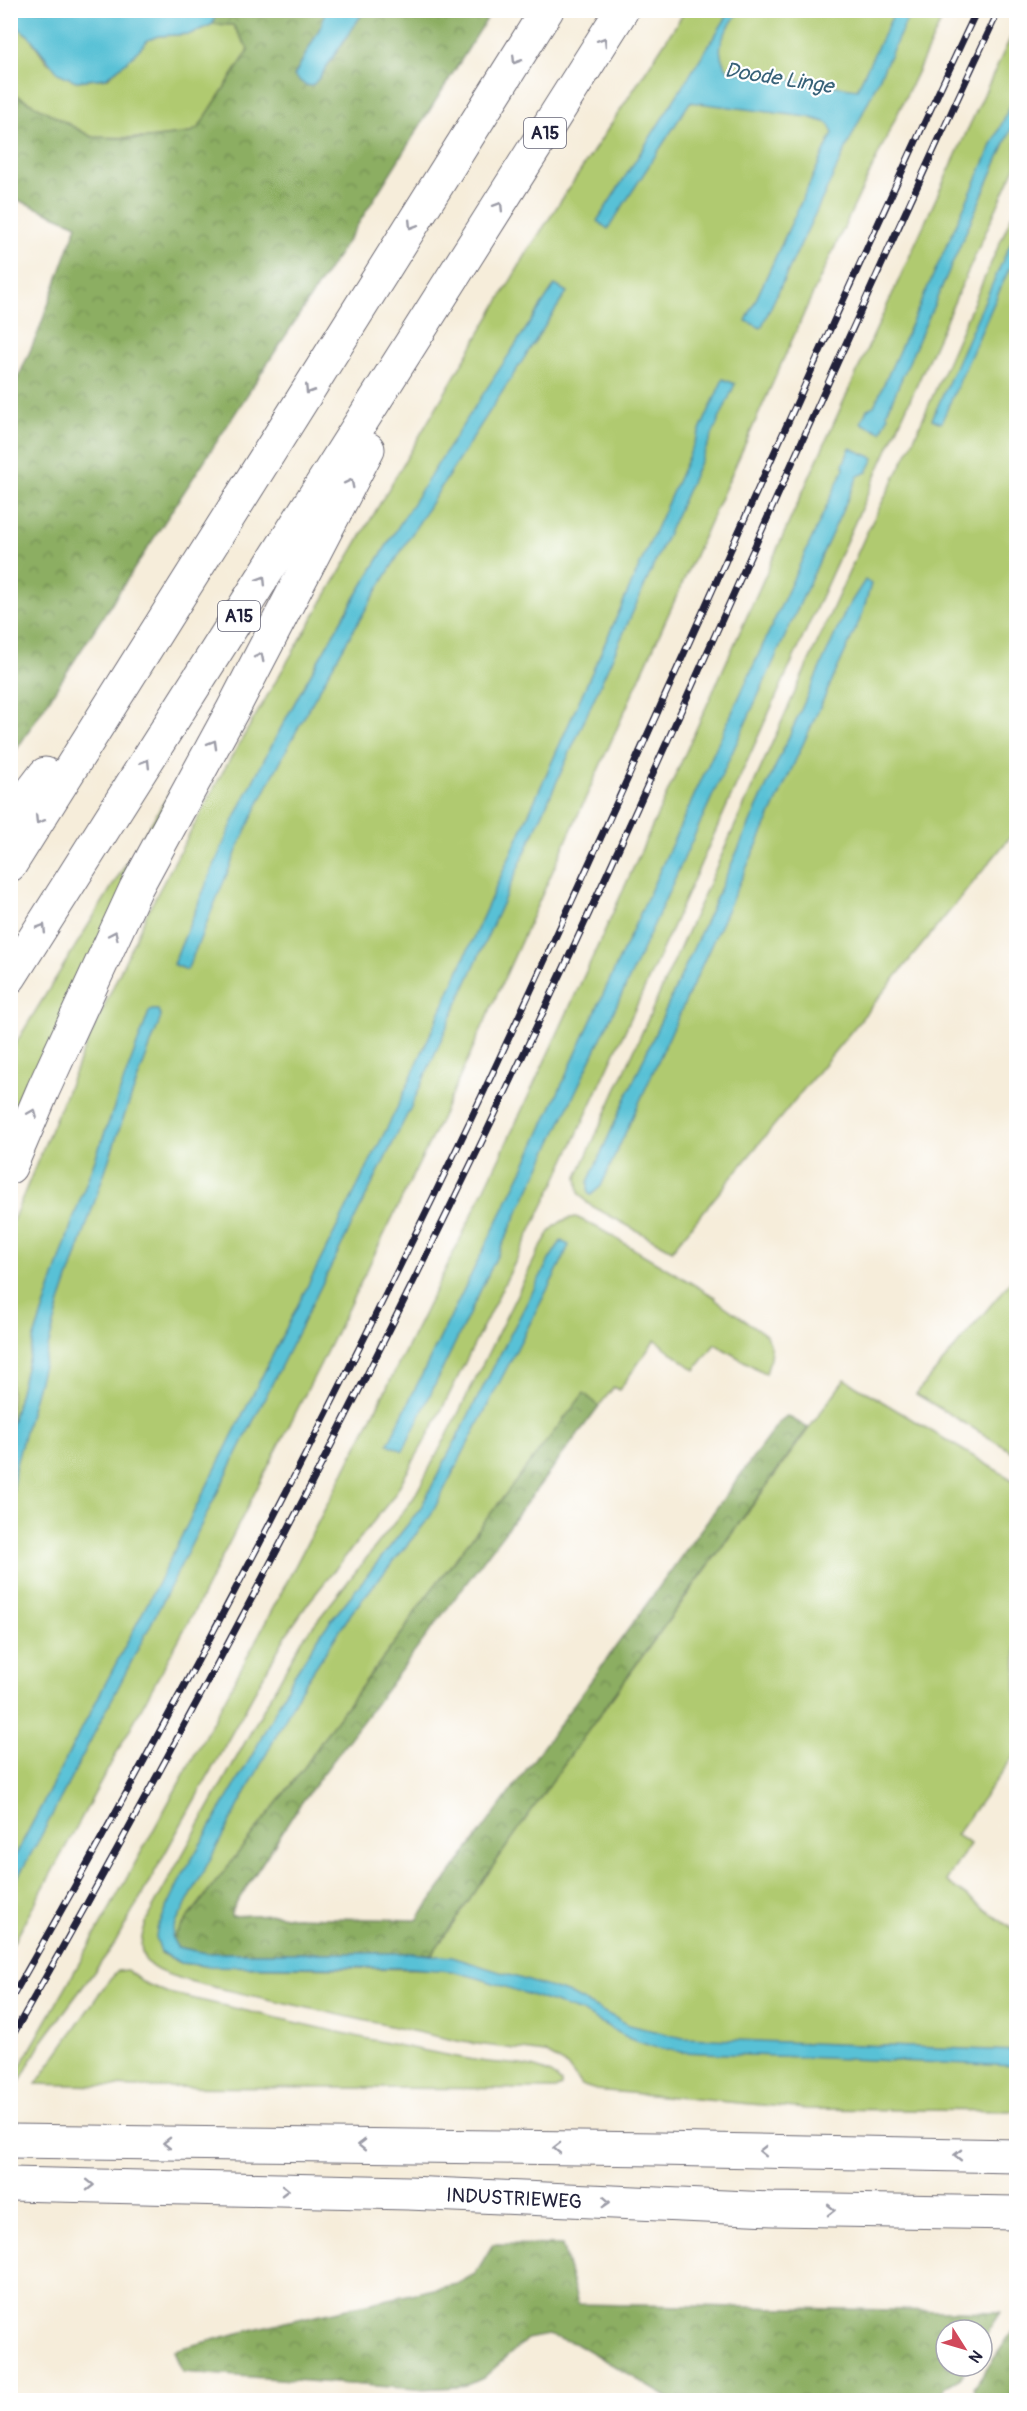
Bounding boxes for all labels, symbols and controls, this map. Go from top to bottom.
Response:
one-way arrow [596,37,607,48]
one-way arrow [512,54,524,64]
water label: Doode Linge [723,57,838,101]
road number: A15 [524,118,566,148]
one-way arrow [492,202,504,212]
one-way arrow [408,219,420,229]
one-way arrow [304,384,316,394]
one-way arrow [343,479,354,490]
one-way arrow [254,576,265,587]
road number: A15 [218,601,260,631]
one-way arrow [253,652,264,663]
one-way arrow [206,740,218,750]
one-way arrow [139,759,150,770]
one-way arrow [34,814,46,824]
one-way arrow [34,924,46,934]
one-way arrow [107,931,119,942]
one-way arrow [26,1108,38,1119]
one-way arrow [162,2137,171,2149]
one-way arrow [357,2139,366,2152]
one-way arrow [552,2142,561,2154]
one-way arrow [759,2145,768,2157]
one-way arrow [954,2149,963,2161]
one-way arrow [86,2179,95,2192]
street label: INDUSTRIEWEG [445,2182,583,2215]
one-way arrow [281,2184,290,2196]
one-way arrow [601,2195,610,2208]
one-way arrow [827,2204,836,2217]
north arrow [934,2318,994,2378]
text: N [964,2346,986,2367]

